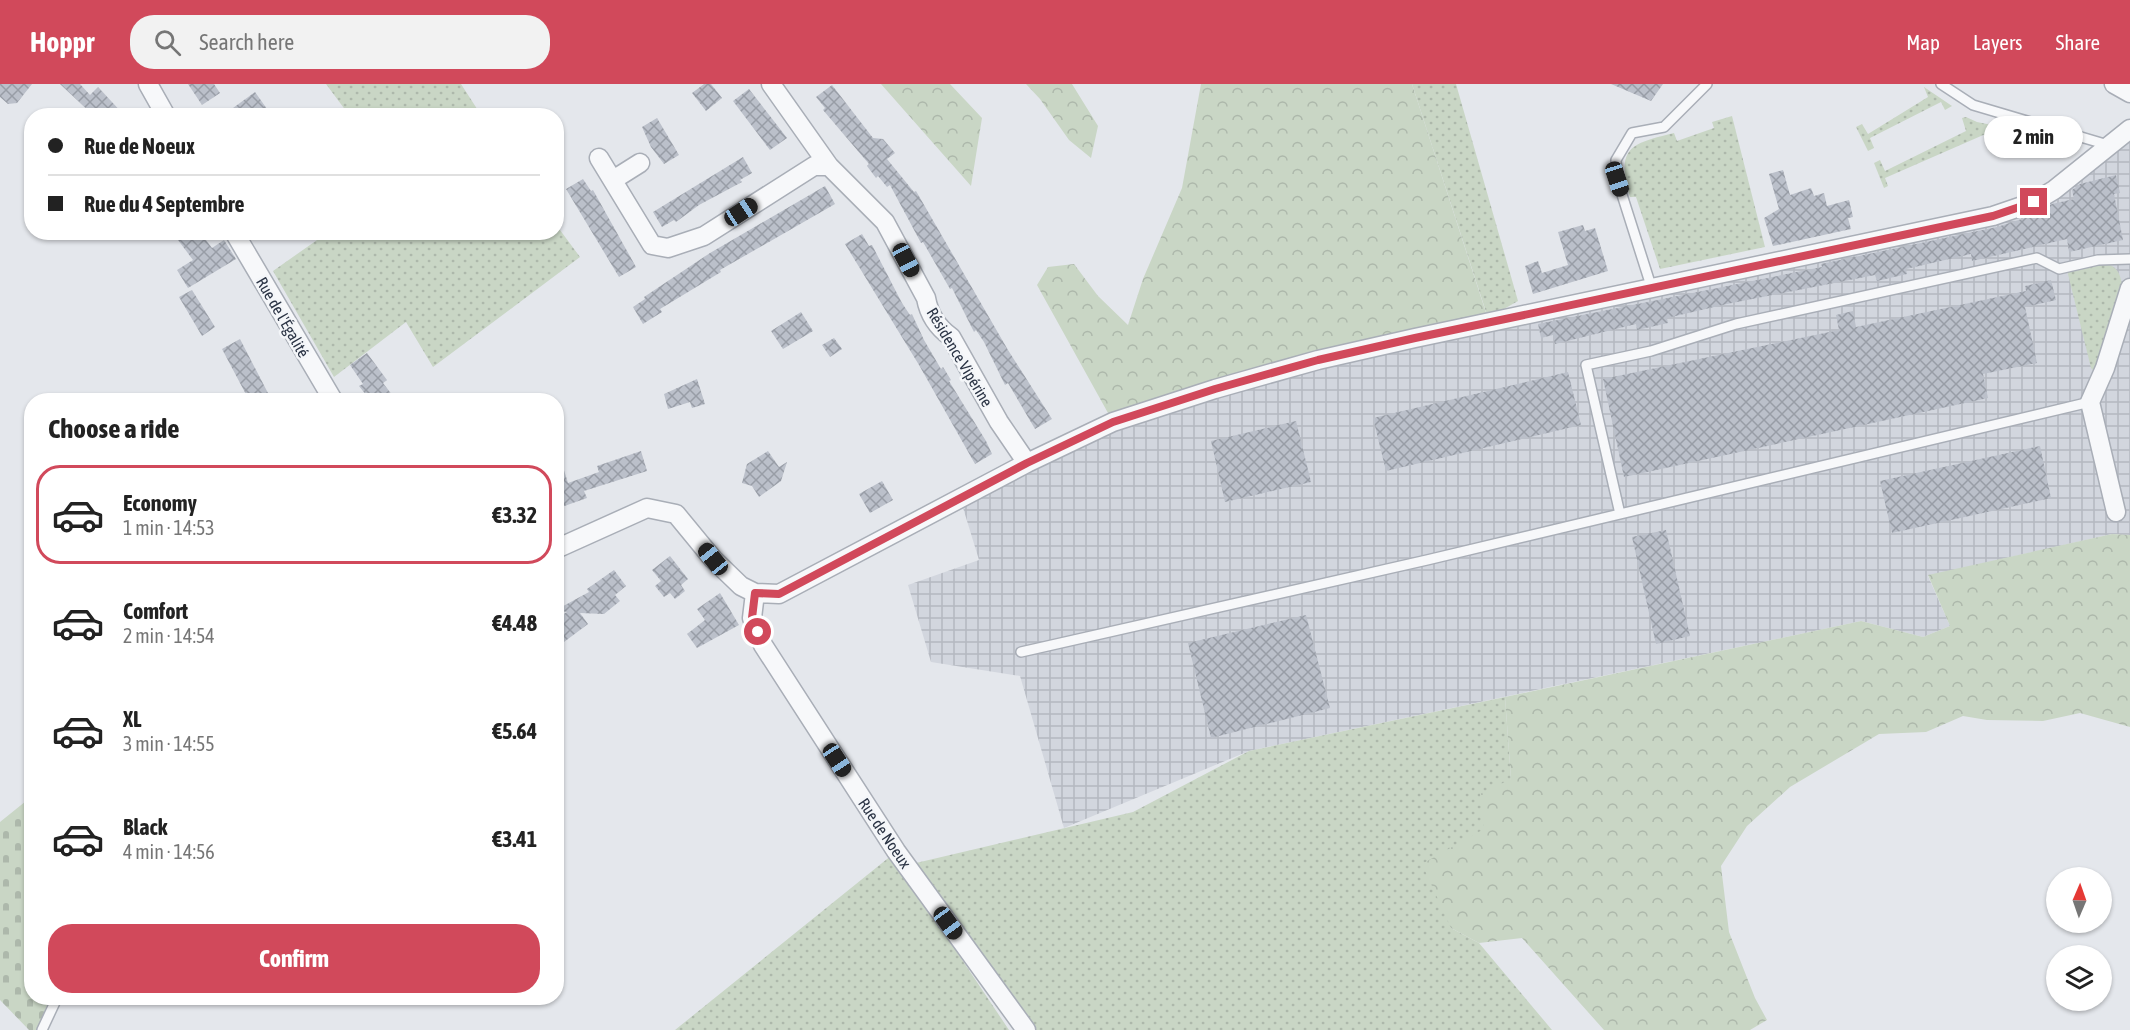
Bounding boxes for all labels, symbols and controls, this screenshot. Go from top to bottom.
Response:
search box [130,15,550,69]
text: Hoppr [30,26,94,58]
icon: search [151,26,184,59]
text: Search here [199,29,294,55]
text: Map [1906,30,1940,54]
text: Layers [1973,30,2023,54]
text: Share [2056,30,2100,54]
callout: 2 min [1984,115,2084,157]
text: 2 min [2013,125,2054,148]
text: Rue de Noeux [84,133,195,159]
car [1603,159,1631,199]
route end [2020,188,2047,215]
text: Rue du 4 Septembre [84,191,245,217]
car [721,195,761,229]
car [890,240,922,280]
street label: Rue de l'Égalité [252,274,313,361]
street label: Résidence Vipérine [922,304,997,410]
text: Choose a ride [48,413,180,444]
icon: car [51,488,105,542]
text: Economy [123,490,197,516]
text: €3.32 [492,502,537,528]
text: 1 min · 14:53 [123,516,215,539]
car [695,539,731,579]
icon: car [51,596,105,650]
text: Comfort [123,598,188,624]
text: €4.48 [492,610,537,636]
route start [744,618,771,645]
text: 2 min · 14:54 [123,624,215,647]
icon: car [51,704,105,758]
text: XL [123,706,141,732]
text: €5.64 [492,718,537,744]
text: 3 min · 14:55 [123,732,215,755]
car [820,740,854,780]
street label: Rue de Noeux [855,795,915,872]
icon: car [51,812,105,866]
text: Black [123,814,167,840]
text: €3.41 [492,826,537,852]
text: 4 min · 14:56 [123,840,215,863]
north arrow [2046,867,2112,933]
map controls [2046,867,2112,1011]
car [930,903,966,943]
button: Confirm [48,924,540,993]
button: layers [2046,945,2112,1011]

